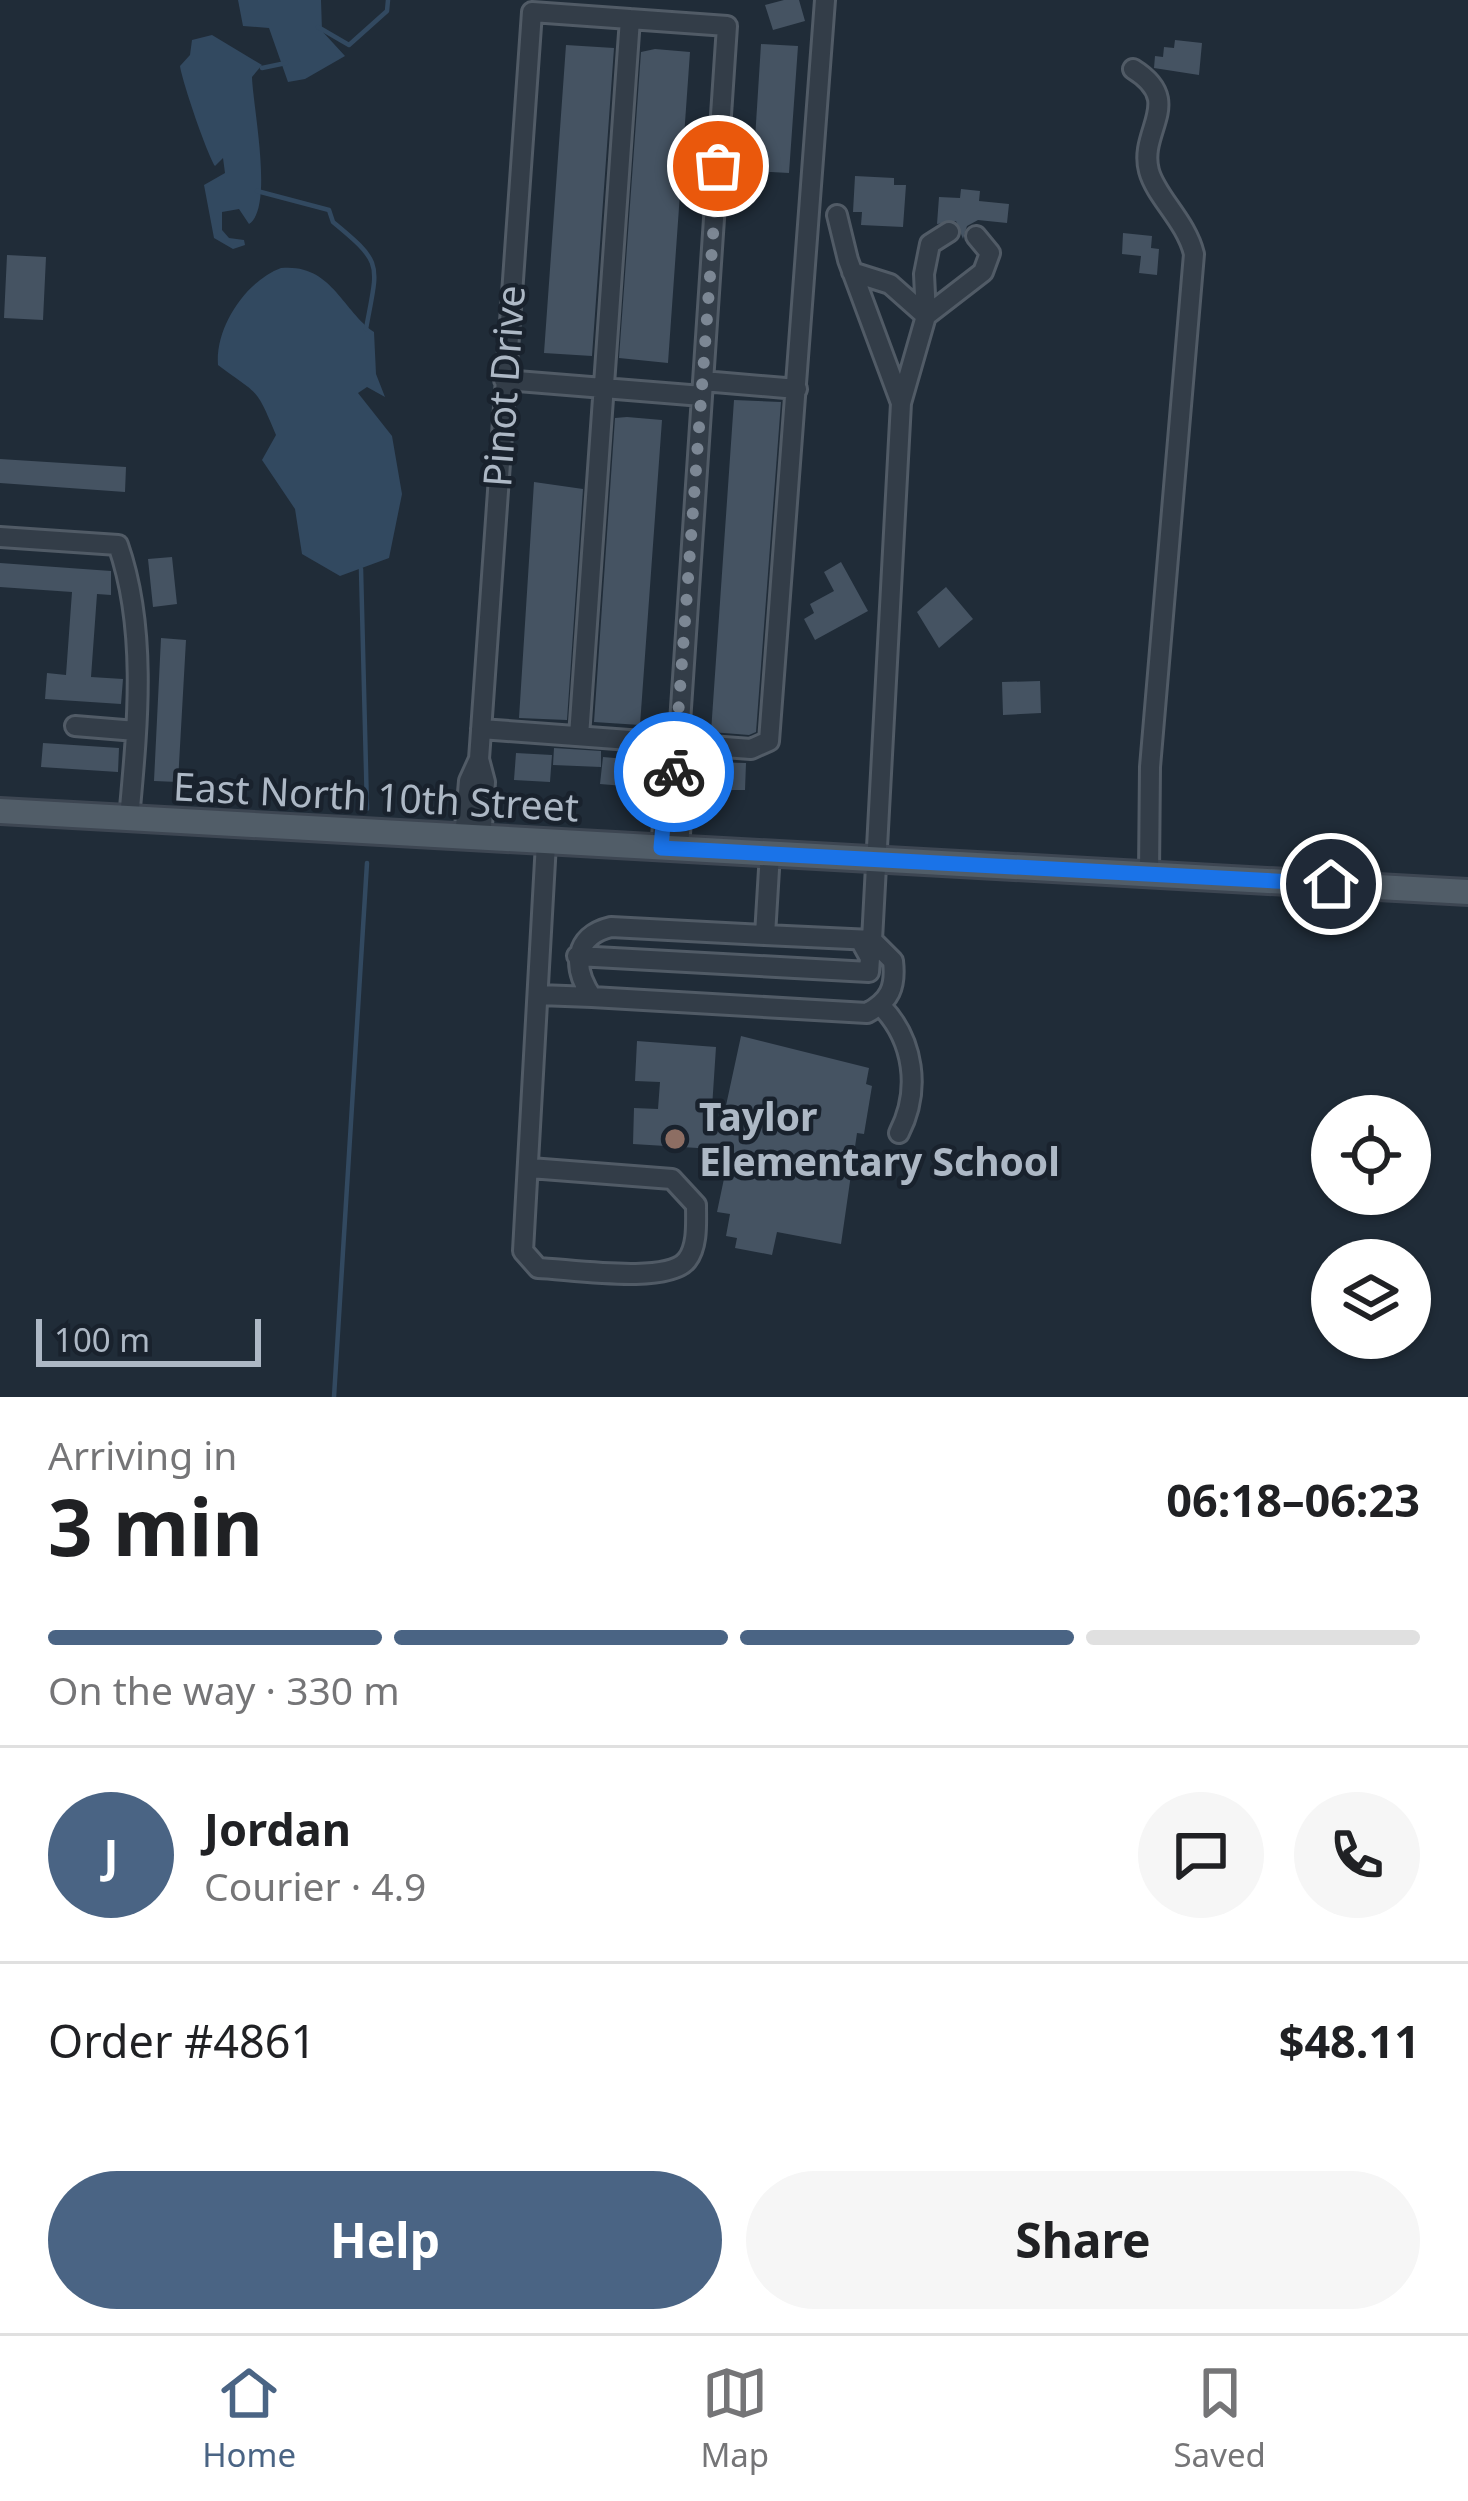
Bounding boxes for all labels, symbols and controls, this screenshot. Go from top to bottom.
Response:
pin [667,115,769,217]
icon: bag [685,133,751,199]
street label: Pinot Drive [469,283,536,489]
courier [614,712,734,832]
icon: bike [641,739,707,805]
street label: East North 10th Street [172,758,580,833]
pin [1280,833,1382,935]
icon: home [1298,851,1364,917]
place label: Taylor Elementary School [699,1089,1060,1187]
map controls [1311,1095,1431,1359]
button: locate [1311,1095,1431,1215]
marker: Taylor Elementary School [662,1126,688,1152]
button: layers [1311,1239,1431,1359]
scale bar [36,1313,261,1366]
text: 100 m [54,1317,150,1362]
text: Arriving in [48,1428,237,1481]
text: 06:18–06:23 [1166,1469,1420,1530]
text: 3 min [48,1473,263,1579]
text: On the way · 330 m [48,1663,400,1716]
button: chat [1138,1792,1264,1918]
button: phone [1294,1792,1420,1918]
text: Jordan [204,1798,351,1859]
text: J [104,1824,118,1885]
text: Courier · 4.9 [204,1859,426,1912]
text: Order #4861 [48,2010,316,2071]
text: $48.11 [1279,2010,1420,2071]
button: Help [48,2171,722,2309]
button: Share [746,2171,1420,2309]
tab: Home [202,2360,296,2477]
tab: Map [700,2360,769,2477]
tab: Saved [1174,2360,1266,2477]

